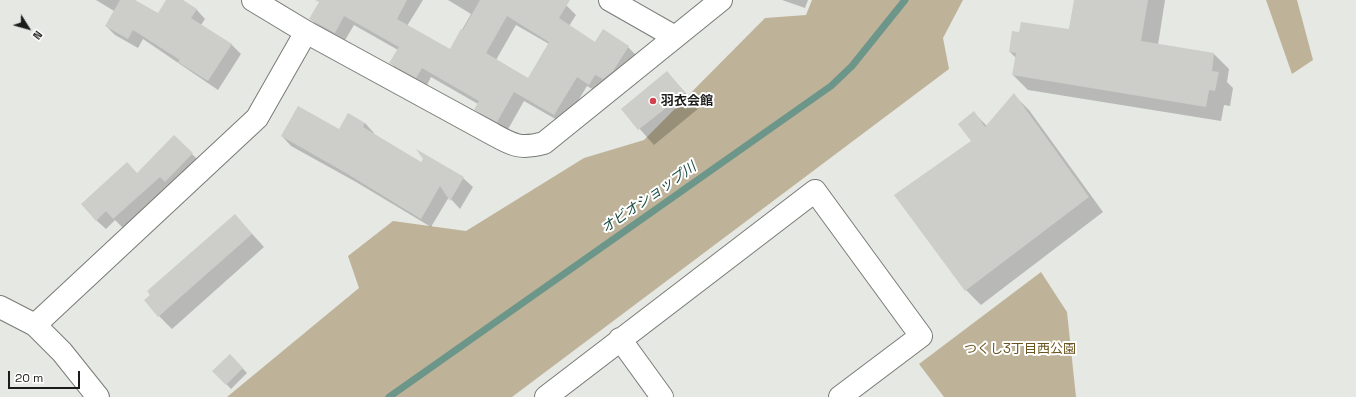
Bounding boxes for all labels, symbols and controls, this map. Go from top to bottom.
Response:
north arrow [8,8,48,48]
text: N [30,28,45,42]
place label: 羽衣会館 [661,93,713,109]
marker: 羽衣会館 [648,96,658,106]
water label: オビオショップ川 [598,159,700,237]
park label: つくし3丁目西公園 [964,341,1076,357]
scale bar [10,363,82,389]
text: 20 m [15,370,43,386]

